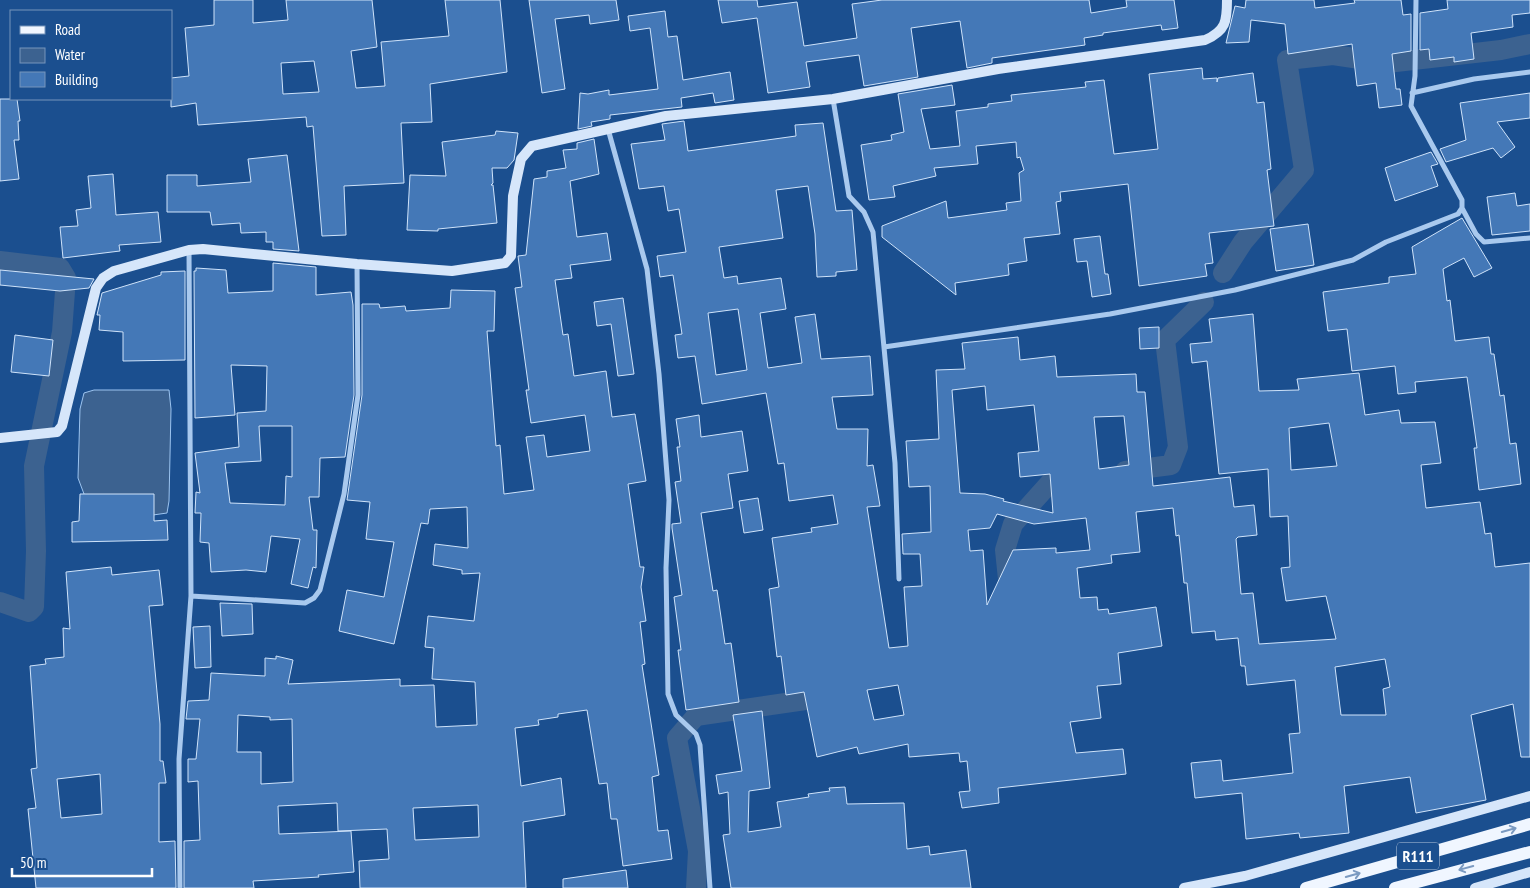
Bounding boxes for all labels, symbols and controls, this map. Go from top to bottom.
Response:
legend [10,10,172,100]
text: Road [55,20,81,39]
text: Water [55,45,86,64]
text: Building [55,70,98,89]
one-way arrow [1501,824,1517,834]
road number: R111 [1397,842,1439,869]
scale bar [12,846,152,878]
text: 50 m [20,853,46,872]
one-way arrow [1458,864,1474,874]
one-way arrow [1345,869,1361,879]

